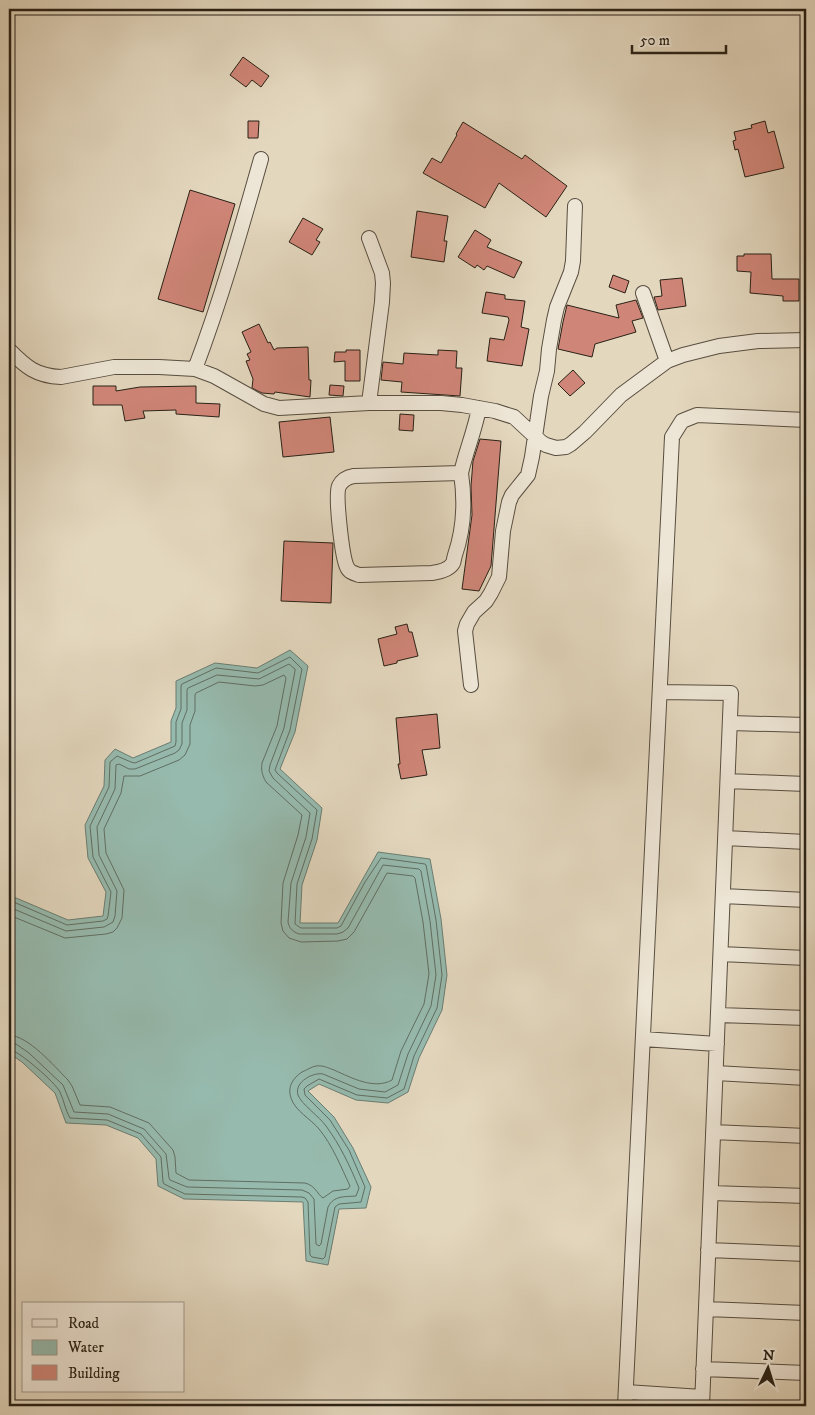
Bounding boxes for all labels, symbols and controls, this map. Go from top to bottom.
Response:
scale bar [632,22,726,54]
text: 50 m [640,31,670,50]
legend [22,1302,185,1392]
text: Road [68,1314,100,1333]
text: Water [67,1338,104,1357]
north arrow [742,1342,792,1392]
text: N [762,1347,776,1365]
text: Building [68,1364,120,1383]

